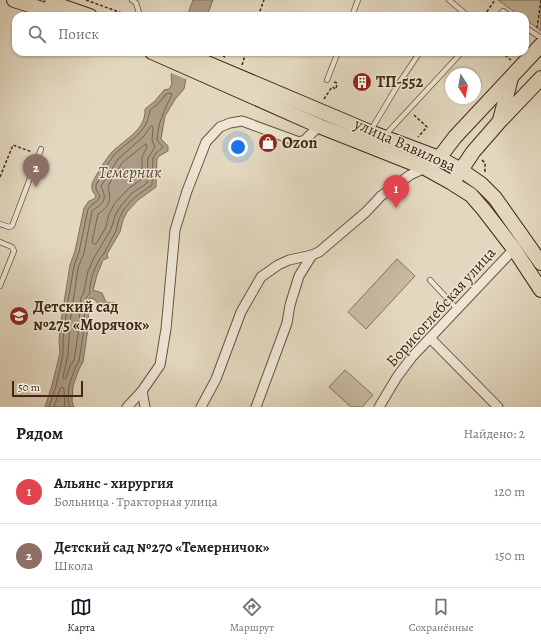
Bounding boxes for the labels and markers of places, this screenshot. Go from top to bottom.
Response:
building icon: ТП-552 [351,71,373,93]
place label: ТП-552 [376,71,424,93]
shop icon: Ozon [257,132,279,154]
place label: Ozon [282,132,317,154]
pin: 2 [23,154,49,187]
pin: 1 [383,175,409,208]
place label: Детский сад №275 «Морячок» [33,296,150,336]
school or university icon: Детский сад №275 «Морячок» [8,305,30,327]

